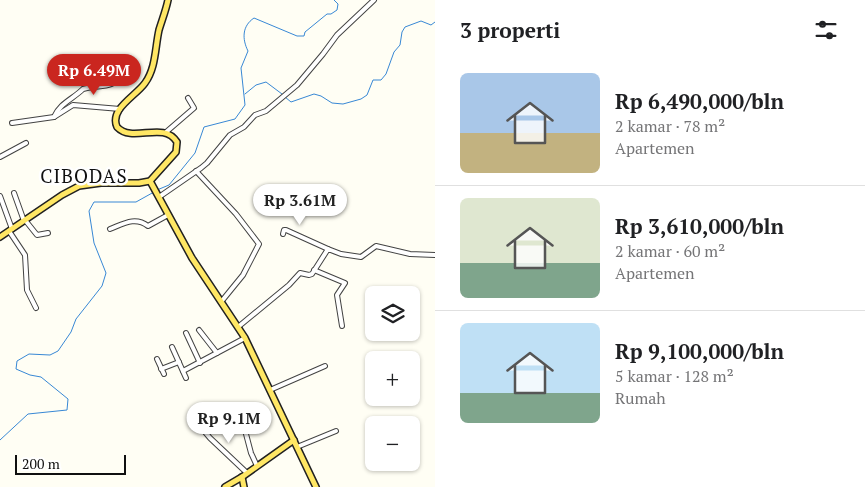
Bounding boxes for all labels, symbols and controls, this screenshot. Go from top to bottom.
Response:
text: 3 properti [460,16,560,44]
icon: filters [812,16,840,44]
pin: Rp 6.49M [42,54,146,96]
text: Rp 6.49M [58,59,130,81]
text: Rp 6,490,000/bln [615,87,784,115]
icon: home [500,93,560,153]
text: 2 kamar · 78 m² [615,115,725,137]
text: Apartemen [615,137,695,159]
district label: CIBODAS [40,163,128,188]
pin: Rp 3.61M [248,184,352,226]
text: Rp 3.61M [264,189,336,211]
text: Rp 3,610,000/bln [615,212,784,240]
icon: home [500,218,560,278]
text: 2 kamar · 60 m² [615,240,725,262]
text: Apartemen [615,262,695,284]
map controls [365,286,420,471]
button: layers [365,286,420,341]
text: Rp 9,100,000/bln [615,337,784,365]
icon: home [500,343,560,403]
button: + [365,351,420,406]
text: 5 kamar · 128 m² [615,365,734,387]
text: Rumah [615,387,666,409]
pin: Rp 9.1M [183,402,275,444]
text: Rp 9.1M [198,407,260,429]
button: − [365,416,420,471]
scale bar [15,452,126,475]
text: 200 m [22,454,60,473]

